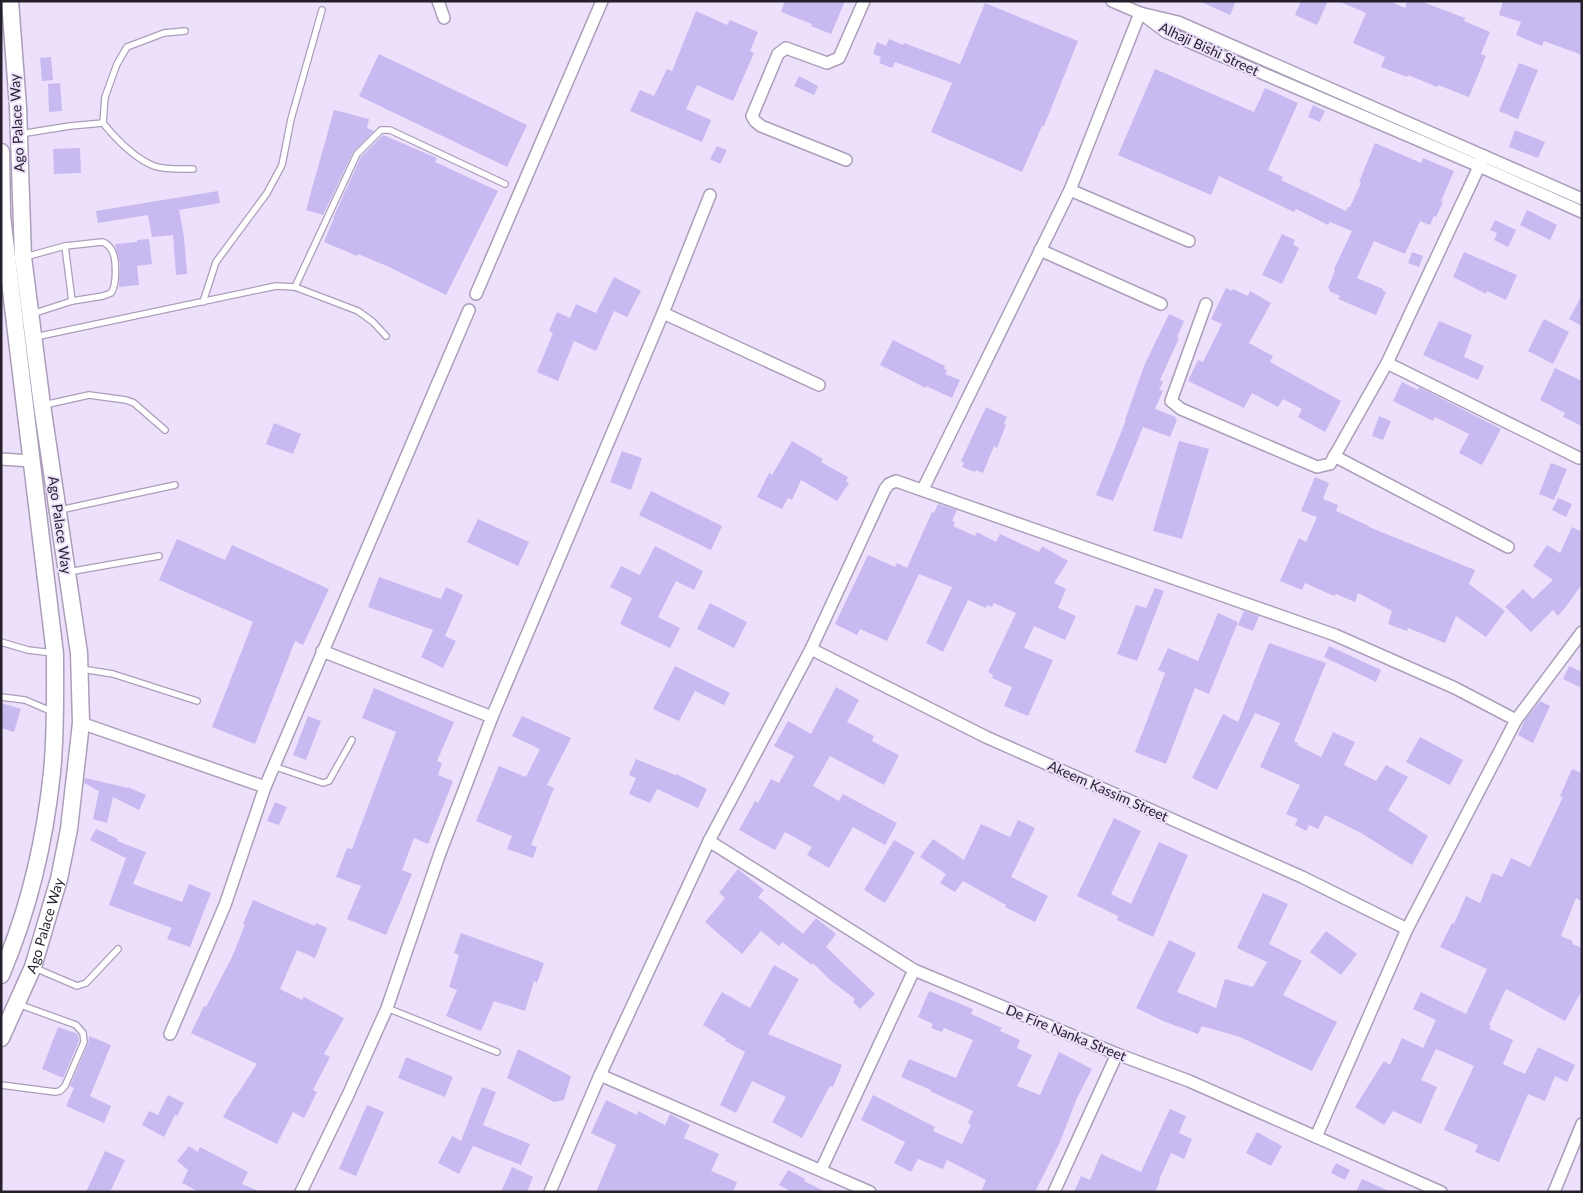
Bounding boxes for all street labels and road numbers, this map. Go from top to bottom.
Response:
street label: Alhaji Bishi Street [1157,18,1262,79]
street label: Ago Palace Way [5,73,28,173]
street label: Ago Palace Way [45,475,76,576]
street label: Akeem Kassim Street [1046,756,1171,825]
street label: Ago Palace Way [22,875,67,976]
street label: De Fire Nanka Street [1004,1001,1129,1064]

